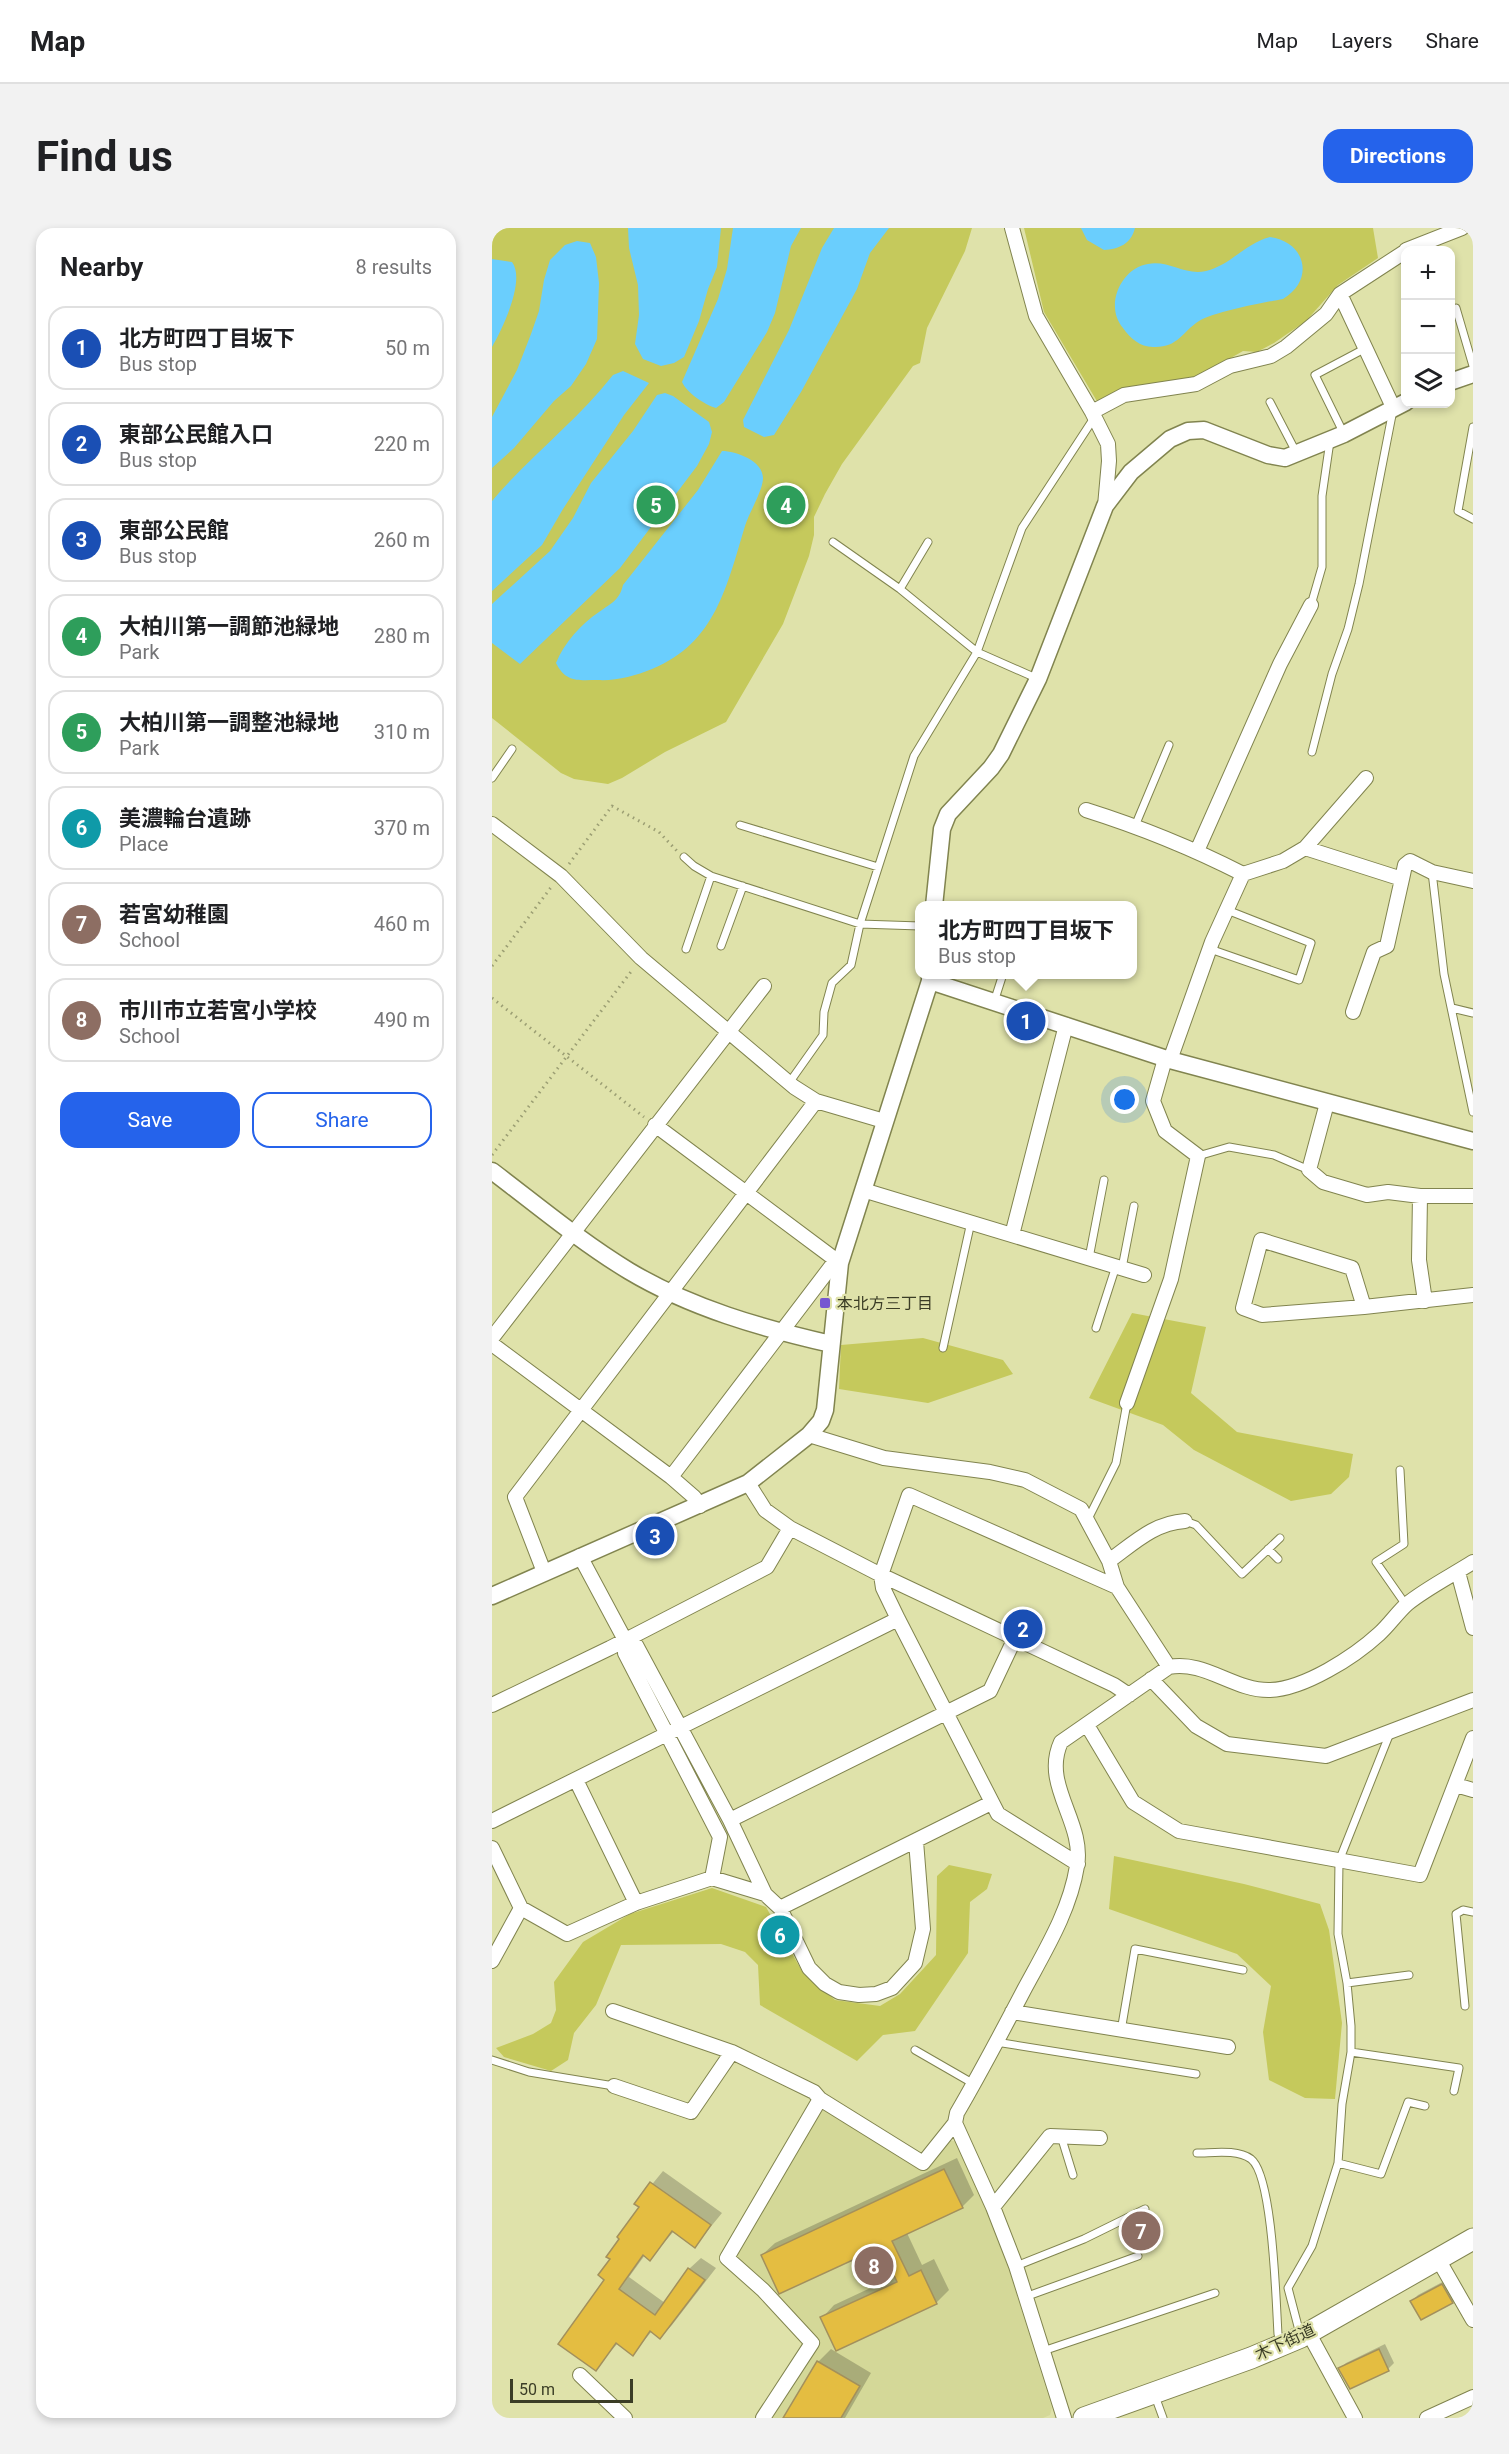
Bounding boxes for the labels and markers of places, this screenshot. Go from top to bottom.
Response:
pin: 5 [636,482,676,528]
pin: 4 [766,482,806,528]
pin: 1 [1006,998,1046,1044]
place label: 本北方三丁目 [837,1294,933,1313]
marker: 本北方三丁目 [818,1296,832,1310]
pin: 3 [636,1514,674,1558]
pin: 2 [1004,1606,1042,1652]
pin: 6 [760,1912,800,1958]
pin: 7 [1122,2208,1160,2254]
pin: 8 [854,2244,893,2288]

